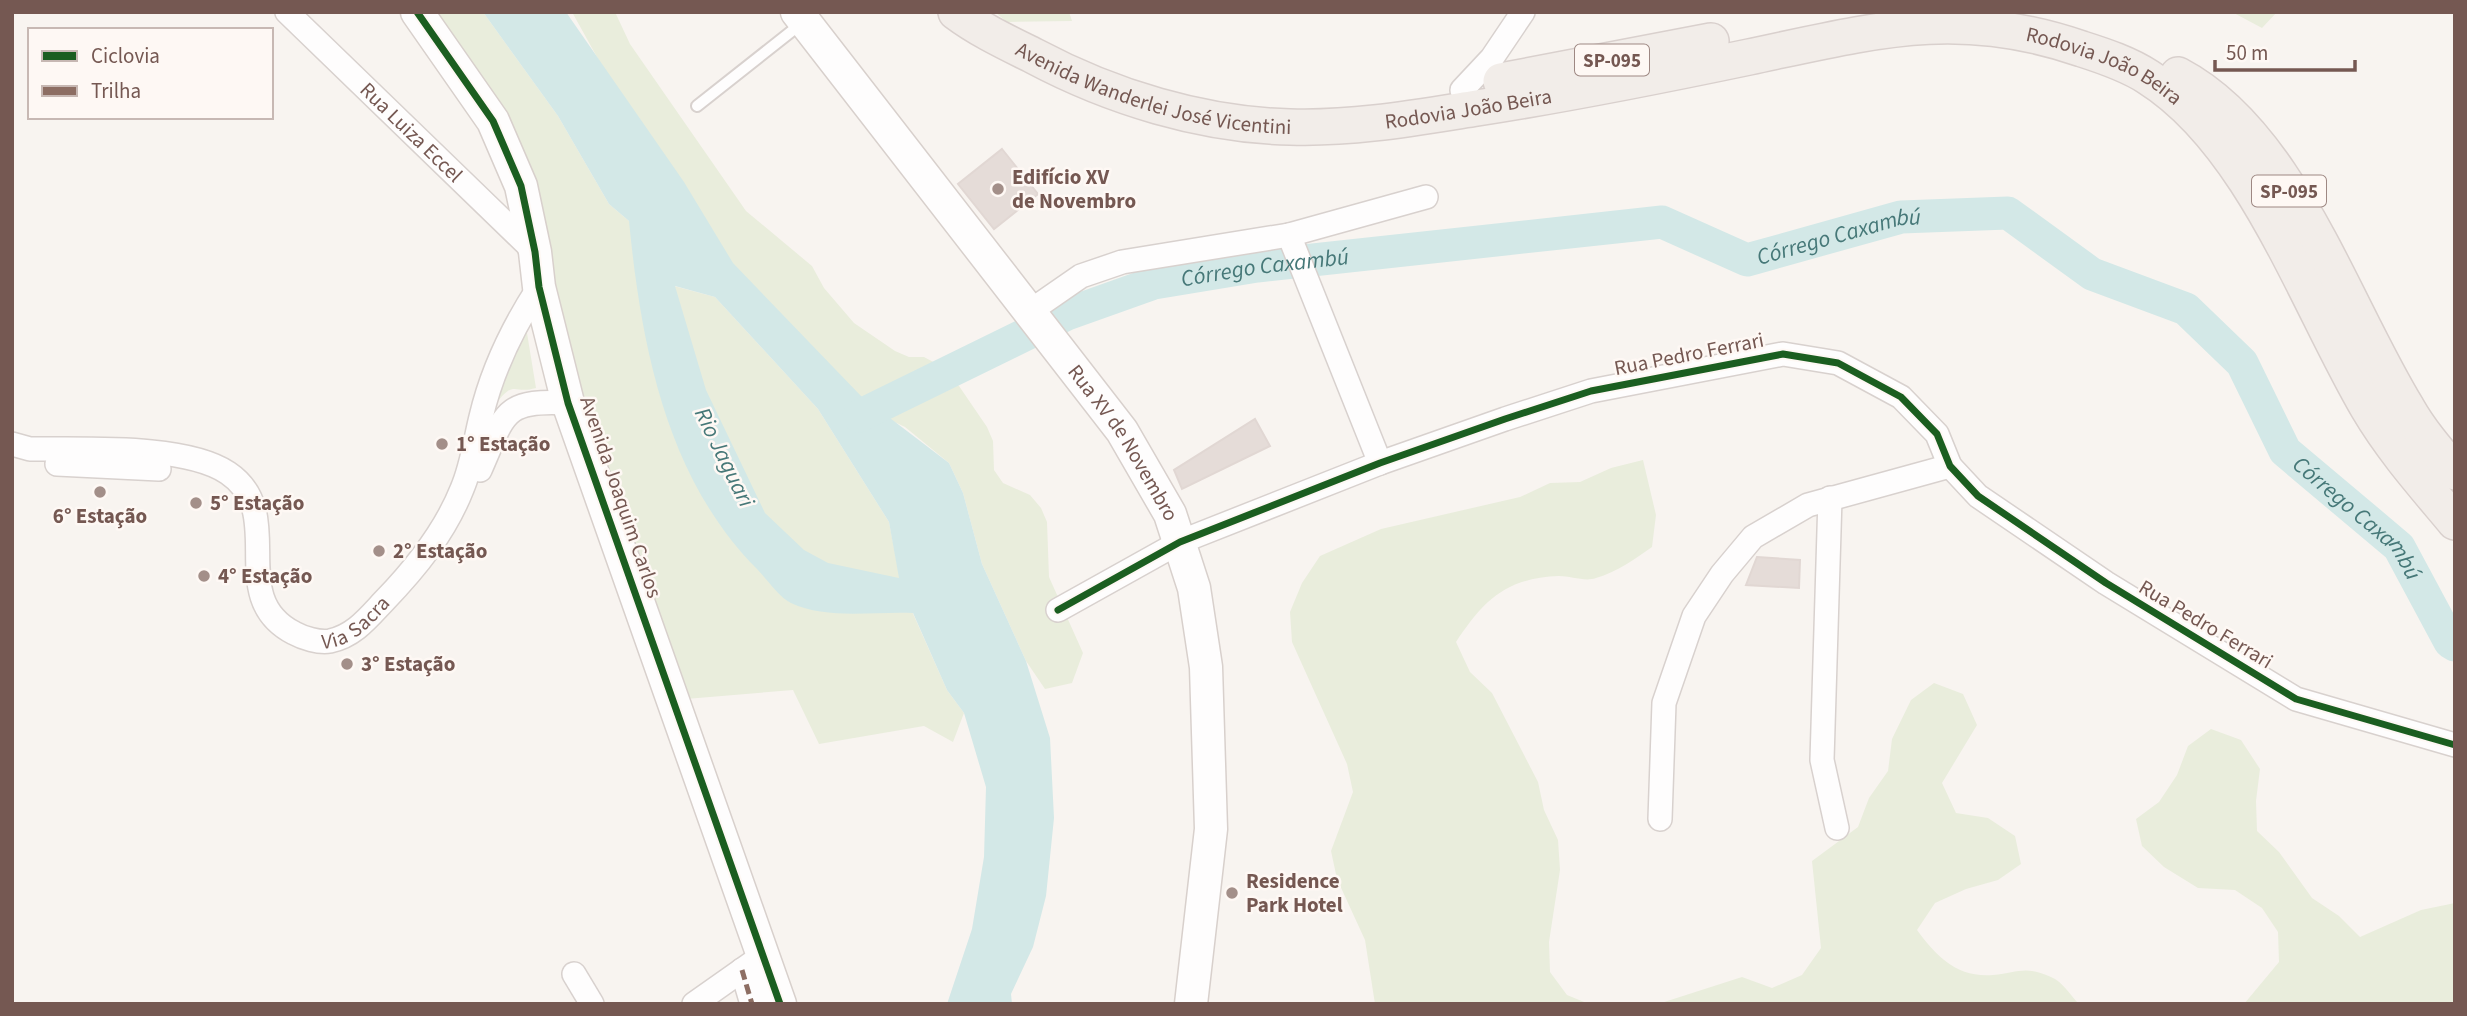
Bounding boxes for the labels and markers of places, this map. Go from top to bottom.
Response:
place label: Edifício XV de Novembro [1012,162,1136,216]
marker: Edifício XV de Novembro [990,181,1006,197]
place label: 1° Estação [456,429,550,459]
marker: 1° Estação [434,436,450,452]
marker: 6° Estação [92,484,108,500]
place label: 5° Estação [210,488,304,518]
marker: 5° Estação [188,495,204,511]
place label: 6° Estação [53,501,147,531]
place label: 2° Estação [393,536,487,566]
marker: 2° Estação [371,543,387,559]
place label: 4° Estação [218,561,312,591]
marker: 4° Estação [196,568,212,584]
place label: 3° Estação [361,649,455,679]
marker: 3° Estação [339,656,355,672]
place label: Residence Park Hotel [1246,866,1343,920]
marker: Residence Park Hotel [1224,885,1240,901]

